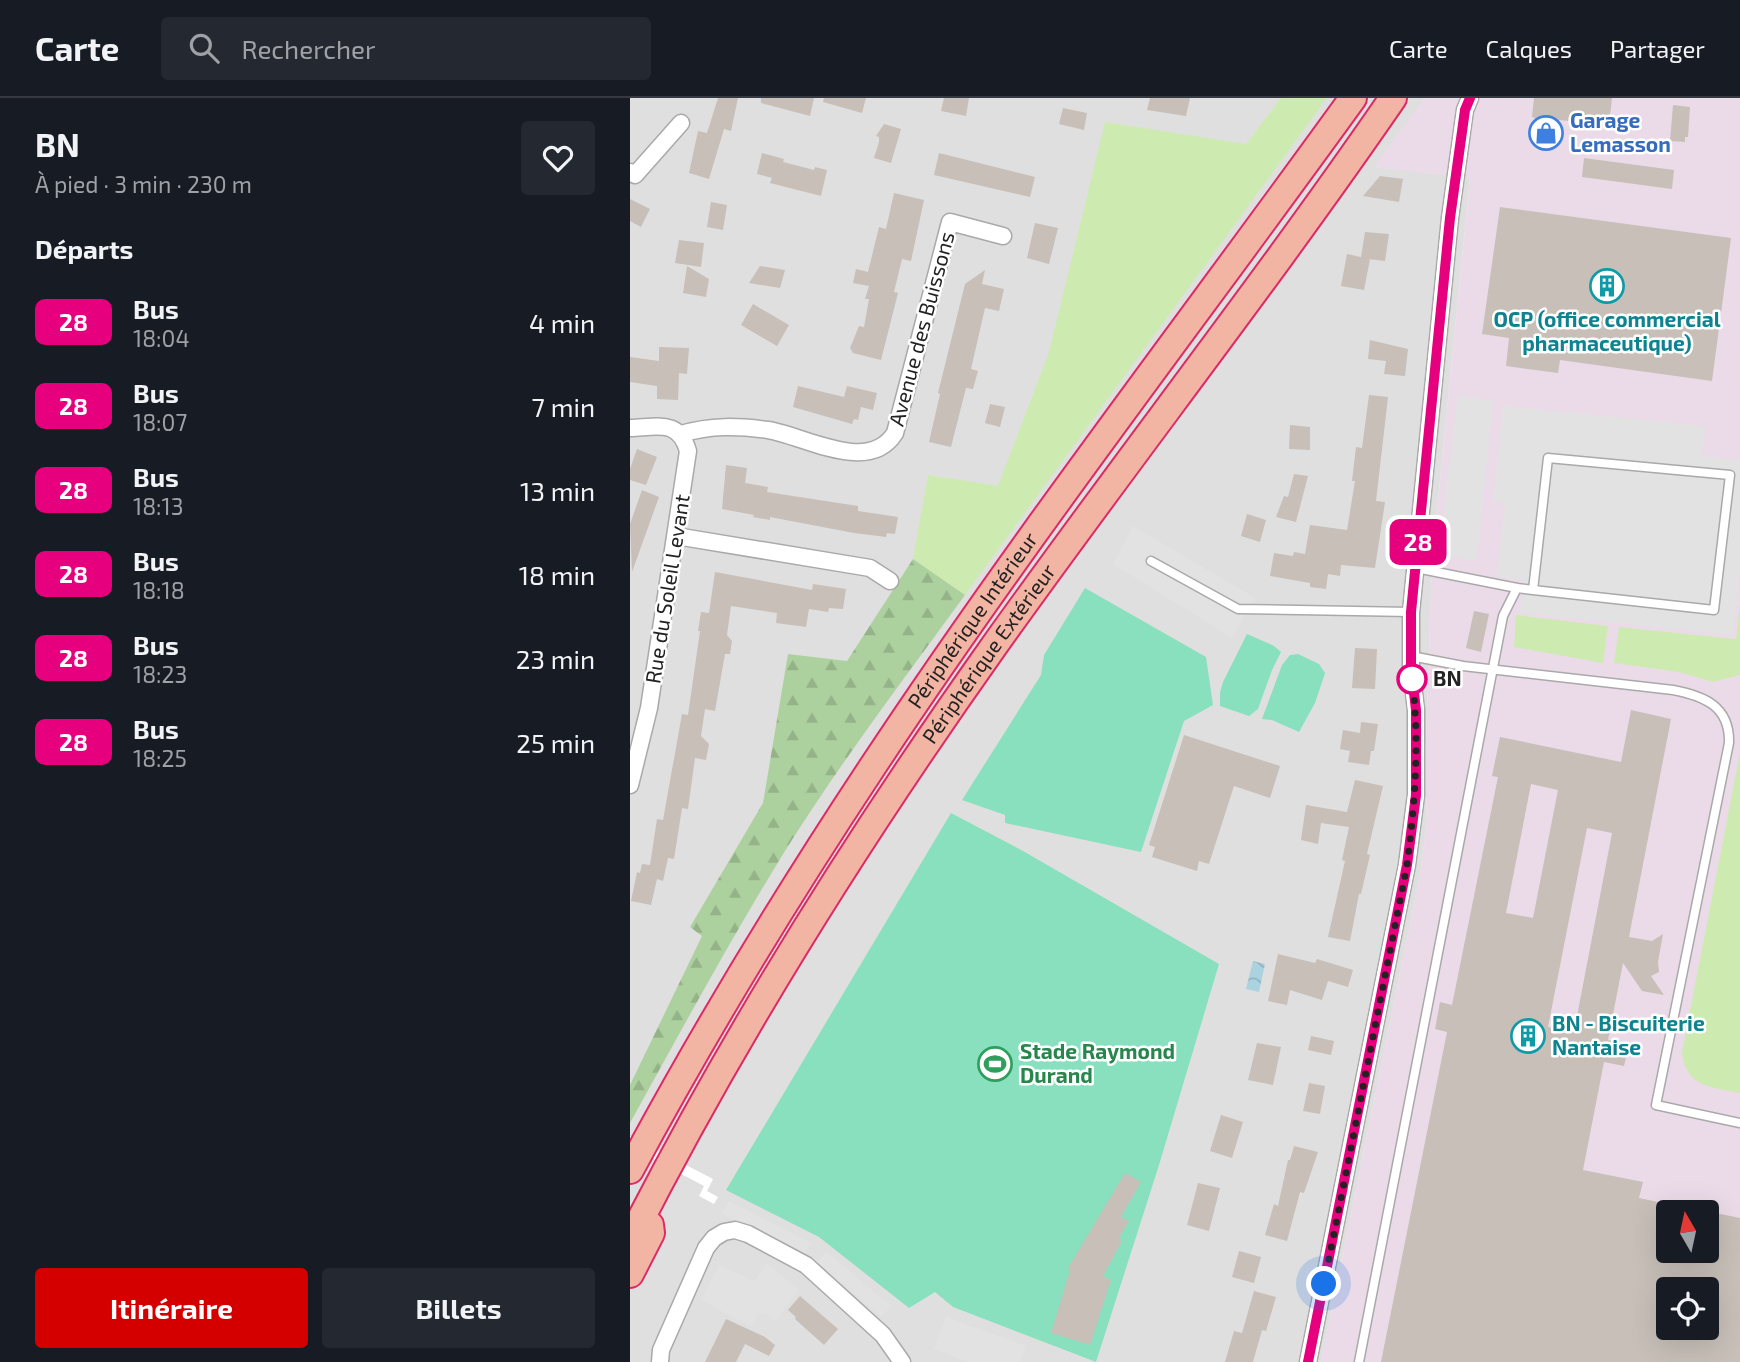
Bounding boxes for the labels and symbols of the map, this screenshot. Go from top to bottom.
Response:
place label: Garage Lemasson [1570,107,1671,156]
shop icon: Garage Lemasson [1527,114,1565,152]
street label: Avenue des Buissons [883,229,959,428]
building icon: OCP (office commercial pharmaceutique) [1588,267,1626,305]
place label: OCP (office commercial pharmaceutique) [1493,306,1721,355]
street label: Rue du Soleil Levant [639,492,694,685]
line badge: 28 [1386,519,1450,565]
street label: Périphérique Intérieur [902,527,1042,712]
street label: Périphérique Extérieur [916,558,1060,748]
marker: BN [1397,664,1427,694]
place label: BN [1433,665,1462,690]
place label: BN - Biscuiterie Nantaise [1552,1010,1705,1059]
building icon: BN - Biscuiterie Nantaise [1509,1017,1547,1055]
place label: Stade Raymond Durand [1020,1038,1175,1087]
sports icon: Stade Raymond Durand [976,1045,1014,1083]
north arrow [1656,1200,1718,1264]
your location [1306,1266,1341,1301]

